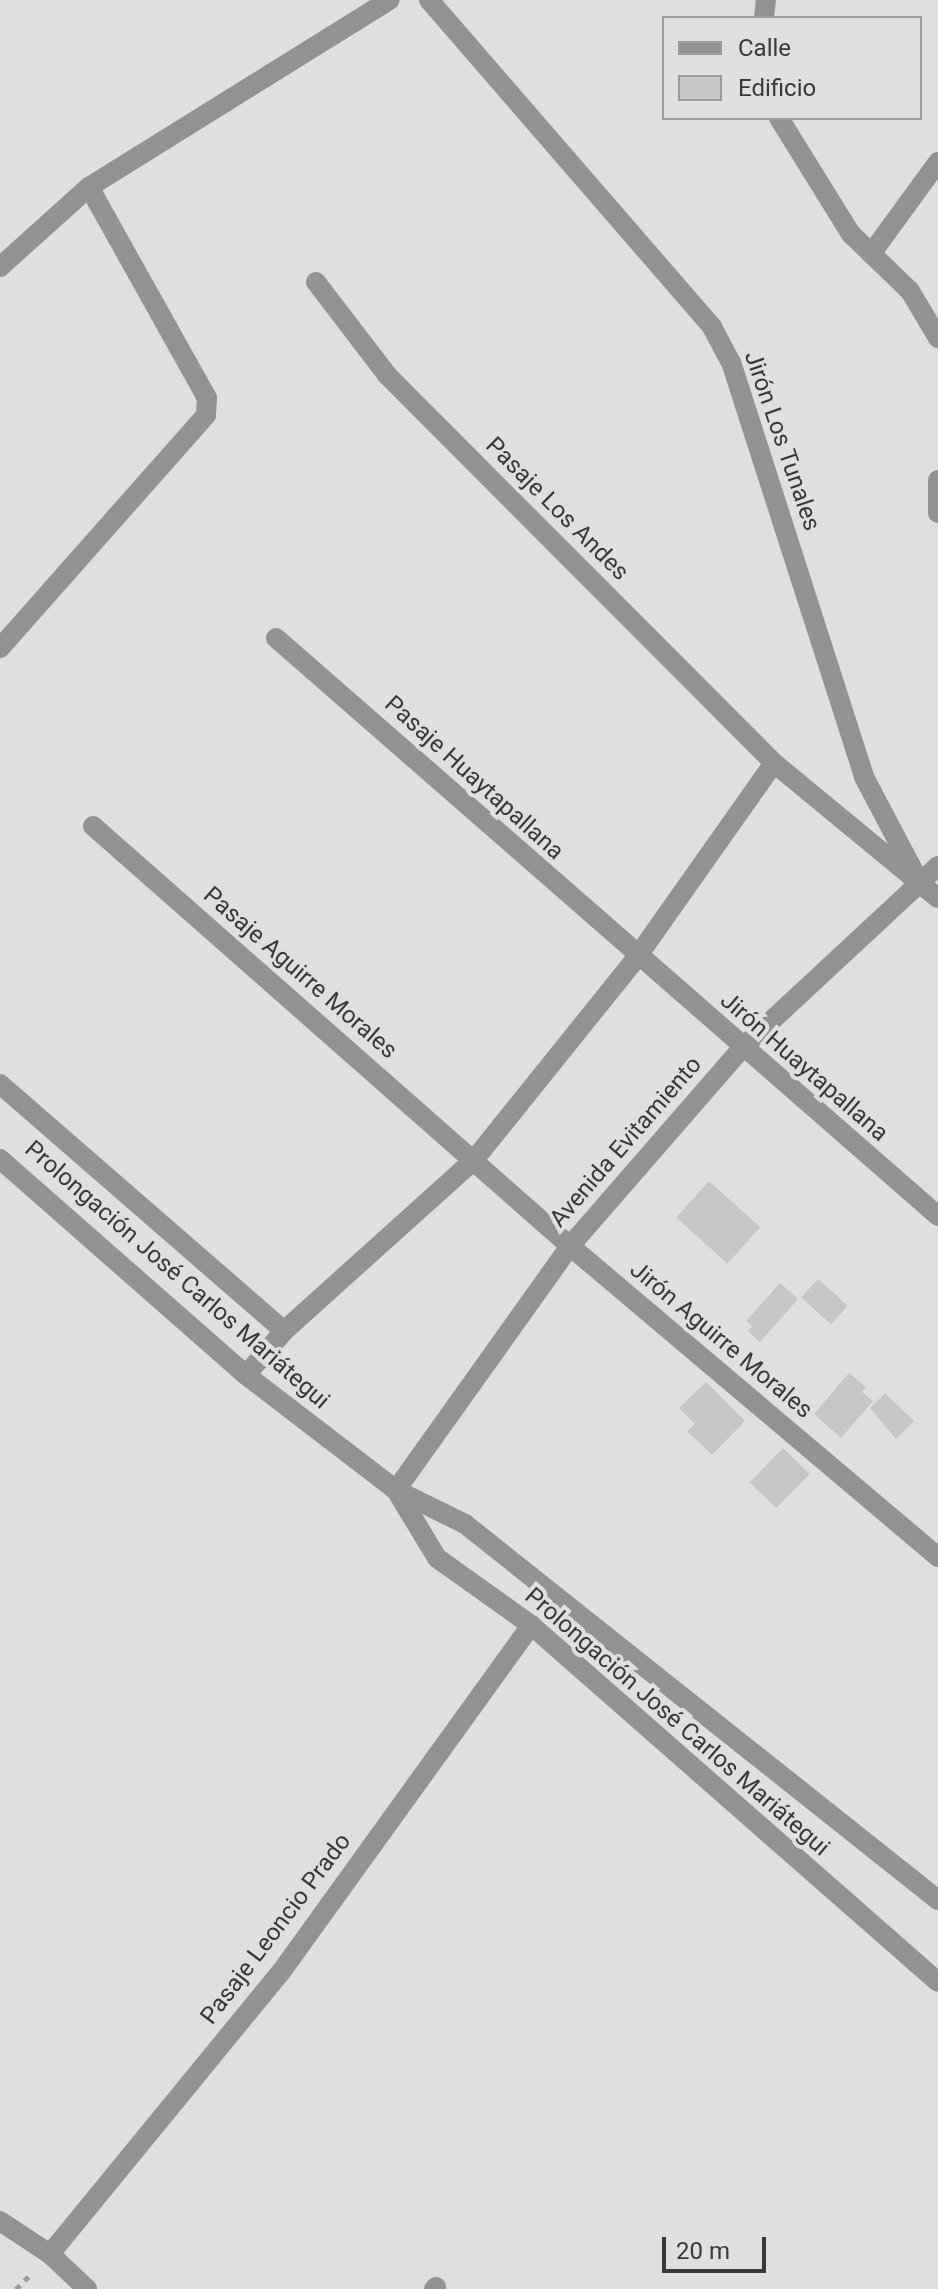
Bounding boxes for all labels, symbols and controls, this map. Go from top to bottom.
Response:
legend [662,16,922,120]
text: Calle [738,34,791,62]
text: Edificio [738,74,816,102]
street label: Jirón Los Tunales [738,347,826,535]
street label: Pasaje Los Andes [479,431,635,587]
street label: Pasaje Huaytapallana [379,690,569,866]
street label: Pasaje Aguirre Morales [197,881,403,1065]
street label: Jirón Huaytapallana [714,986,894,1148]
street label: Avenida Evitamiento [544,1051,708,1233]
street label: Prolongación José Carlos Mariátegui [19,1135,335,1415]
street label: Jirón Aguirre Morales [624,1255,818,1425]
street label: Prolongación José Carlos Mariátegui [519,1582,835,1862]
street label: Pasaje Leoncio Prado [195,1828,357,2030]
scale bar [666,2221,770,2271]
text: 20 m [676,2237,730,2265]

